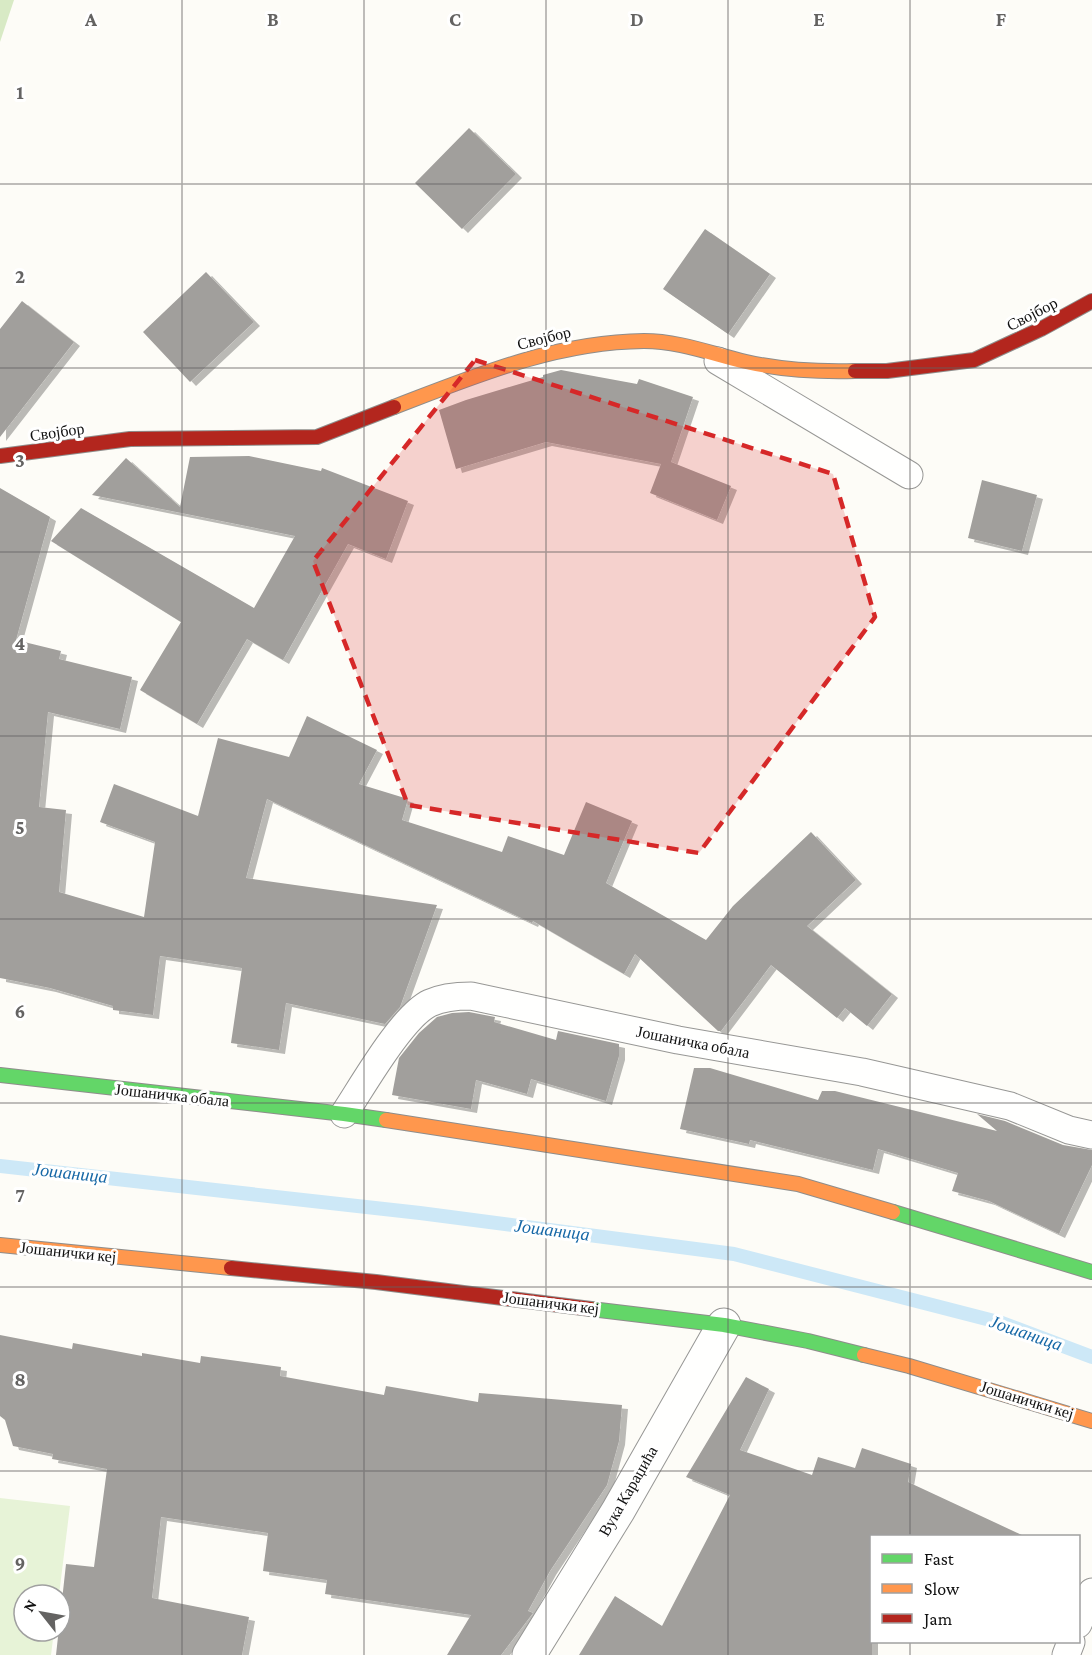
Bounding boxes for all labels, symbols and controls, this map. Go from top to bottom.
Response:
text: A [84,8,98,30]
text: B [267,8,279,30]
text: C [449,8,461,30]
text: D [630,8,644,30]
text: E [813,8,825,30]
text: F [996,8,1007,30]
text: 1 [16,81,24,103]
text: 2 [15,265,25,287]
street label: Својбор [1004,294,1061,335]
street label: Својбор [515,323,573,354]
street label: Својбор [29,420,85,445]
text: 3 [15,449,25,471]
text: 4 [15,632,26,654]
text: 5 [15,816,25,838]
text: 6 [15,1000,25,1022]
street label: Јошаничка обала [635,1023,751,1061]
street label: Јошаничка обала [114,1081,230,1109]
water label: Јошаница [31,1159,109,1187]
text: 7 [15,1184,25,1206]
water label: Јошаница [513,1215,591,1245]
street label: Јошанички кеј [19,1238,117,1267]
street label: Јошанички кеј [502,1289,600,1318]
water label: Јошаница [987,1311,1065,1355]
text: 8 [14,1368,26,1390]
street label: Јошанички кеј [978,1378,1076,1423]
street label: Вука Караџића [595,1443,661,1539]
legend [870,1535,1080,1643]
text: Fast [924,1549,955,1569]
text: 9 [15,1552,25,1574]
text: Slow [924,1579,960,1599]
north arrow [12,1583,72,1643]
text: N [19,1596,40,1615]
text: Jam [922,1609,953,1629]

